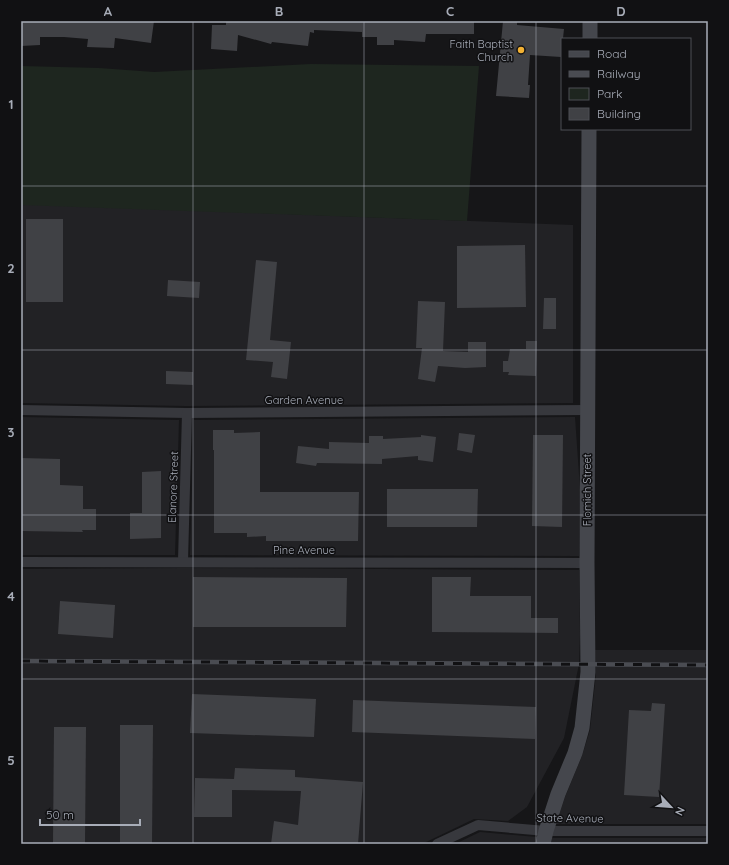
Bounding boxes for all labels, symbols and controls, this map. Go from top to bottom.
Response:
text: A [104,3,113,19]
text: B [275,3,283,19]
text: C [446,3,454,19]
text: D [616,3,626,19]
place label: Faith Baptist Church [450,37,513,64]
legend [561,38,691,130]
marker: Faith Baptist Church [516,45,526,55]
text: Road [597,46,627,61]
text: Railway [597,66,641,81]
text: Park [597,86,622,101]
text: 1 [8,96,14,112]
text: Building [597,106,641,121]
text: 2 [7,260,15,276]
street label: Garden Avenue [265,393,343,407]
text: 3 [8,424,15,440]
street label: Elanore Street [165,451,181,523]
street label: Flomich Street [580,453,594,526]
street label: Pine Avenue [273,543,335,557]
text: 4 [7,588,15,604]
text: 5 [7,752,15,768]
north arrow [651,787,691,827]
scale bar [40,801,140,827]
text: N [672,805,688,818]
text: 50 m [46,807,74,822]
street label: State Avenue [536,810,604,826]

